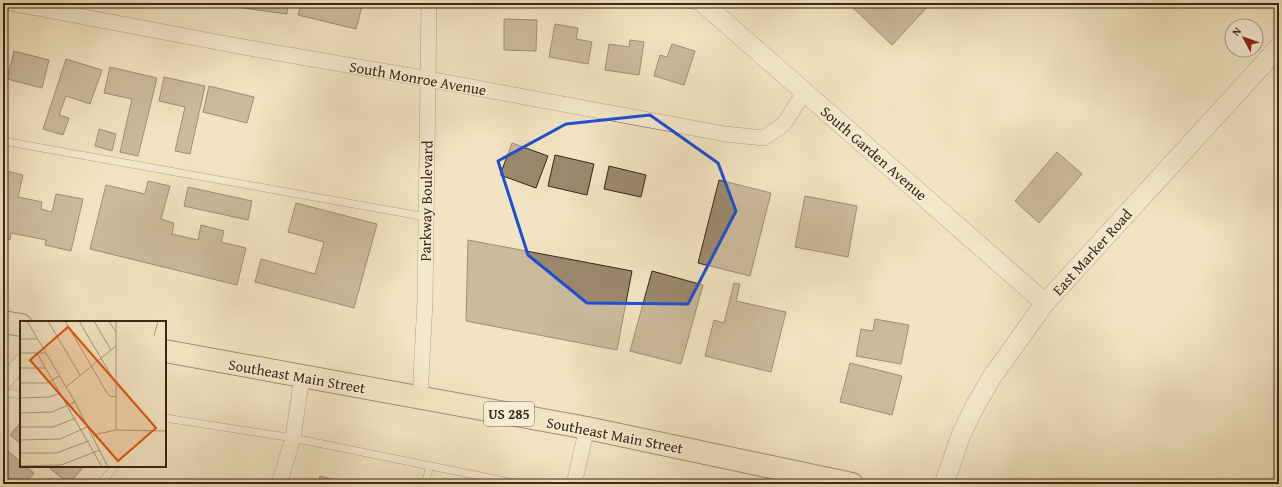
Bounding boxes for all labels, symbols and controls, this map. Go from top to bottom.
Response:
north arrow [1224,18,1264,58]
text: N [1228,23,1245,39]
street label: South Monroe Avenue [348,56,488,100]
street label: South Garden Avenue [816,101,932,205]
street label: Parkway Boulevard [414,140,438,262]
street label: East Marker Road [1047,204,1137,300]
inset map [20,321,166,467]
street label: Southeast Main Street [227,354,368,399]
road number: US 285 [484,402,534,426]
street label: Southeast Main Street [545,411,686,459]

